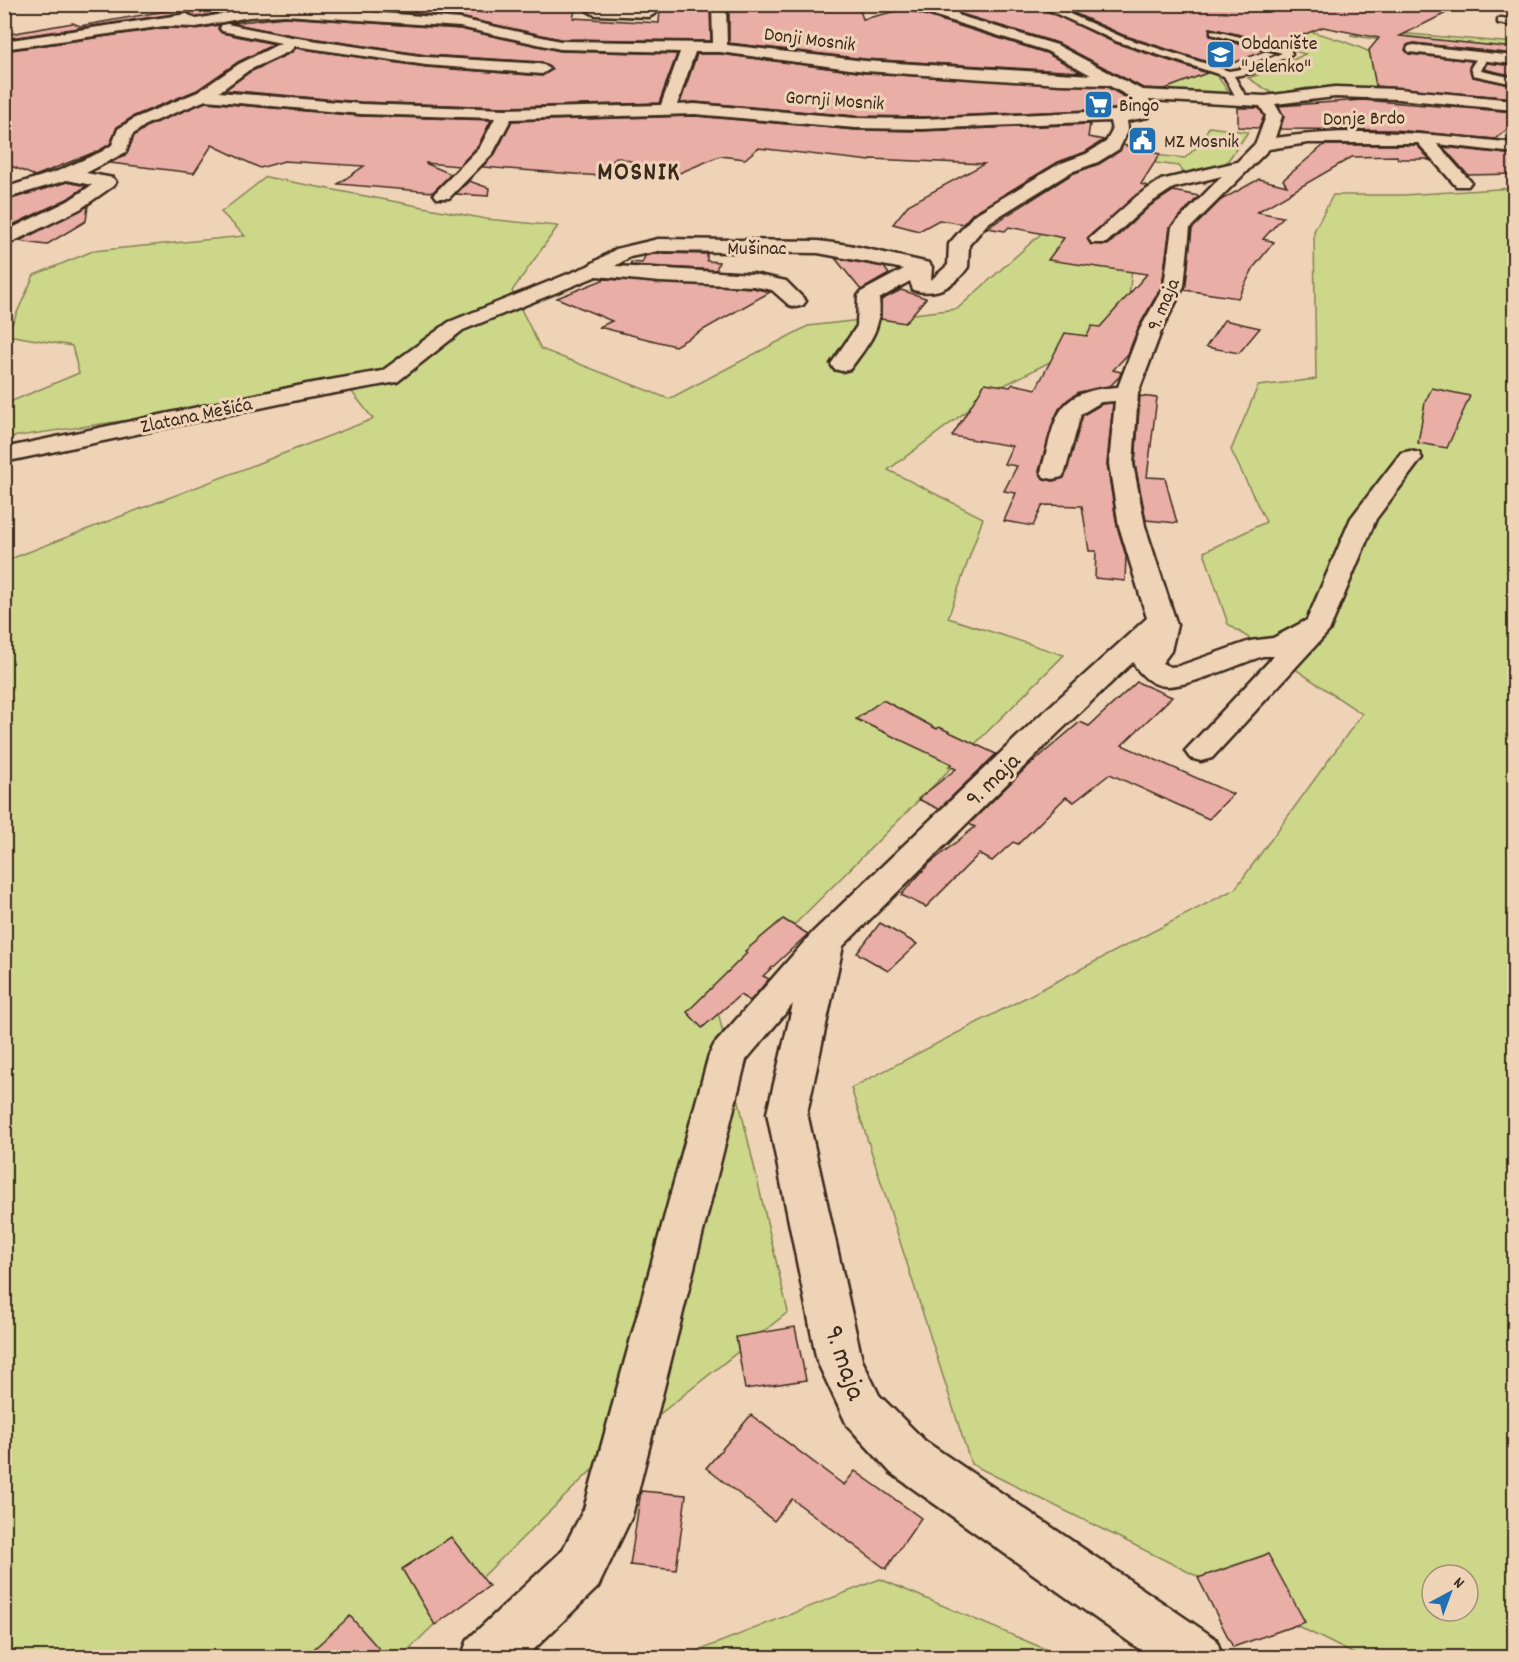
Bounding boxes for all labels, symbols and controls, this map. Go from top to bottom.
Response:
street label: Donji Mosnik [762,21,857,60]
place label: Obdanište "Jelenko" [1241,31,1318,82]
school or university icon: Obdanište "Jelenko" [1204,38,1236,70]
street label: Gornji Mosnik [784,85,885,119]
supermarket icon: Bingo [1082,88,1114,120]
place label: Bingo [1119,93,1159,121]
street label: Donje Brdo [1323,105,1406,135]
public building icon: MZ Mosnik [1127,124,1159,156]
place label: MZ Mosnik [1164,129,1239,157]
district label: MOSNIK [597,155,681,192]
street label: Mušinac [727,236,787,264]
street label: 9. maja [1141,274,1189,336]
street label: Zlatana Mešića [138,391,255,442]
street label: 9. maja [959,746,1030,816]
street label: 9. maja [811,1321,874,1407]
north arrow [1420,1563,1480,1623]
text: N [1448,1572,1469,1595]

